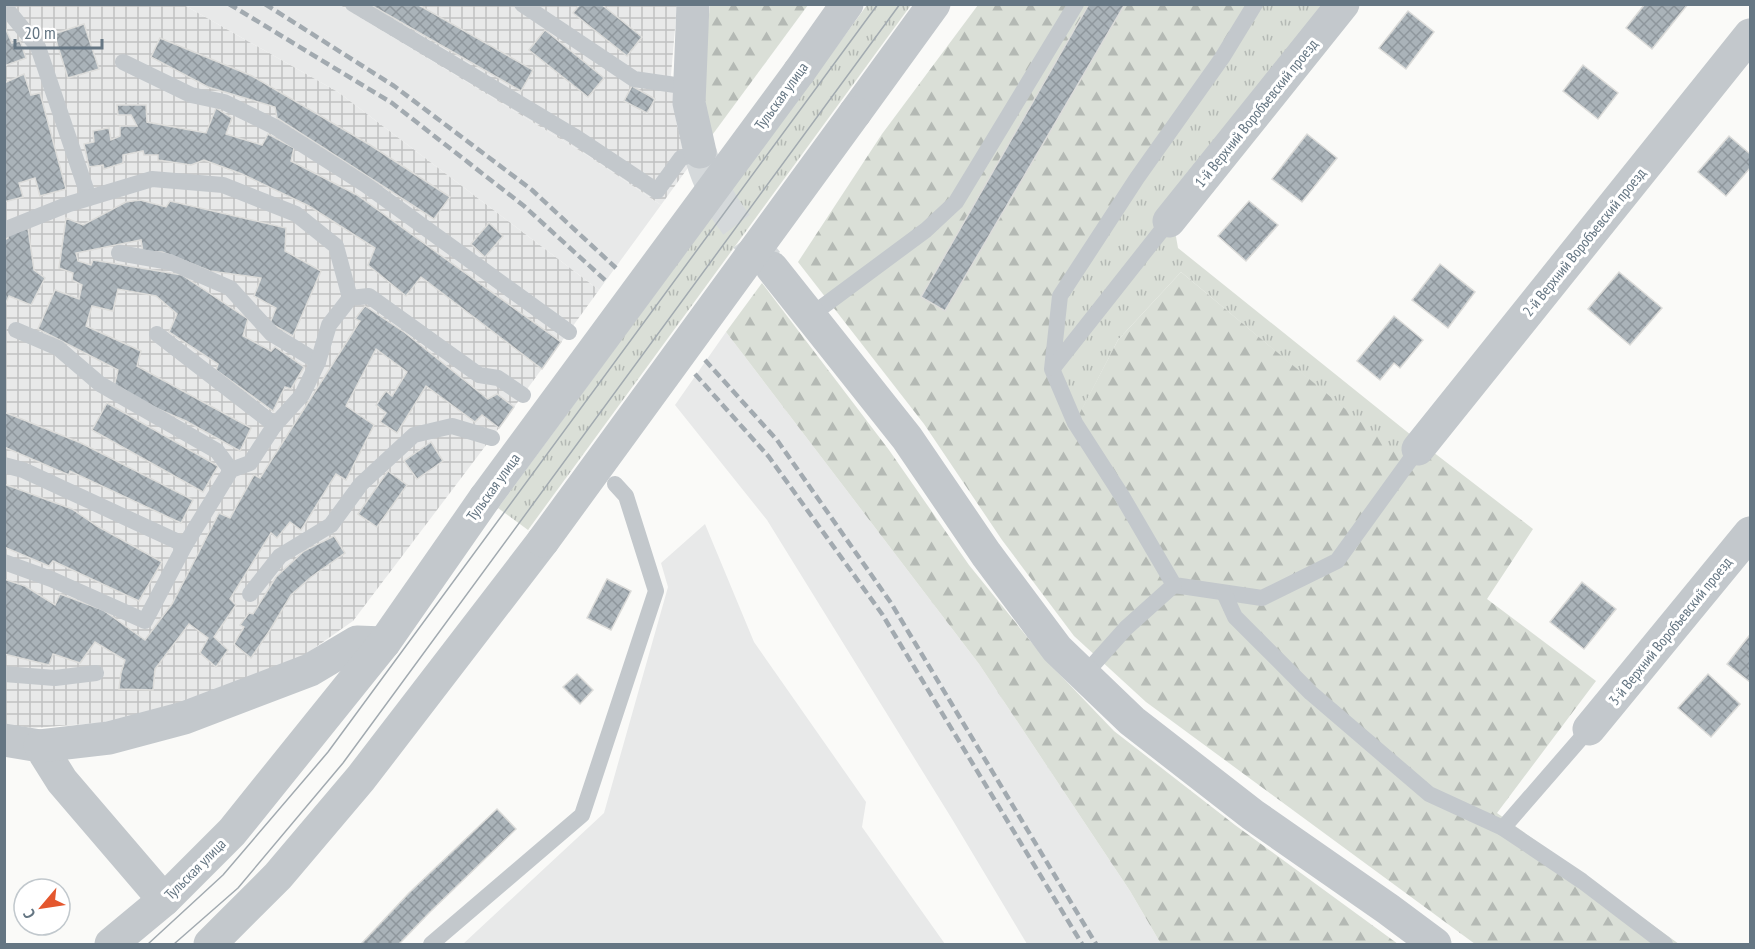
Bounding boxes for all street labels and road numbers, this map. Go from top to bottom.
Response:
street label: 1-й Верхний Воробъевский проезд [1190,35,1322,191]
street label: Тульская улица [750,58,812,134]
street label: 2-й Верхний Воробъевский проезд [1518,164,1650,320]
street label: Тульская улица [462,449,524,525]
street label: 3-й Верхний Воробъевский проезд [1604,553,1736,709]
street label: Тульская улица [160,834,230,904]

